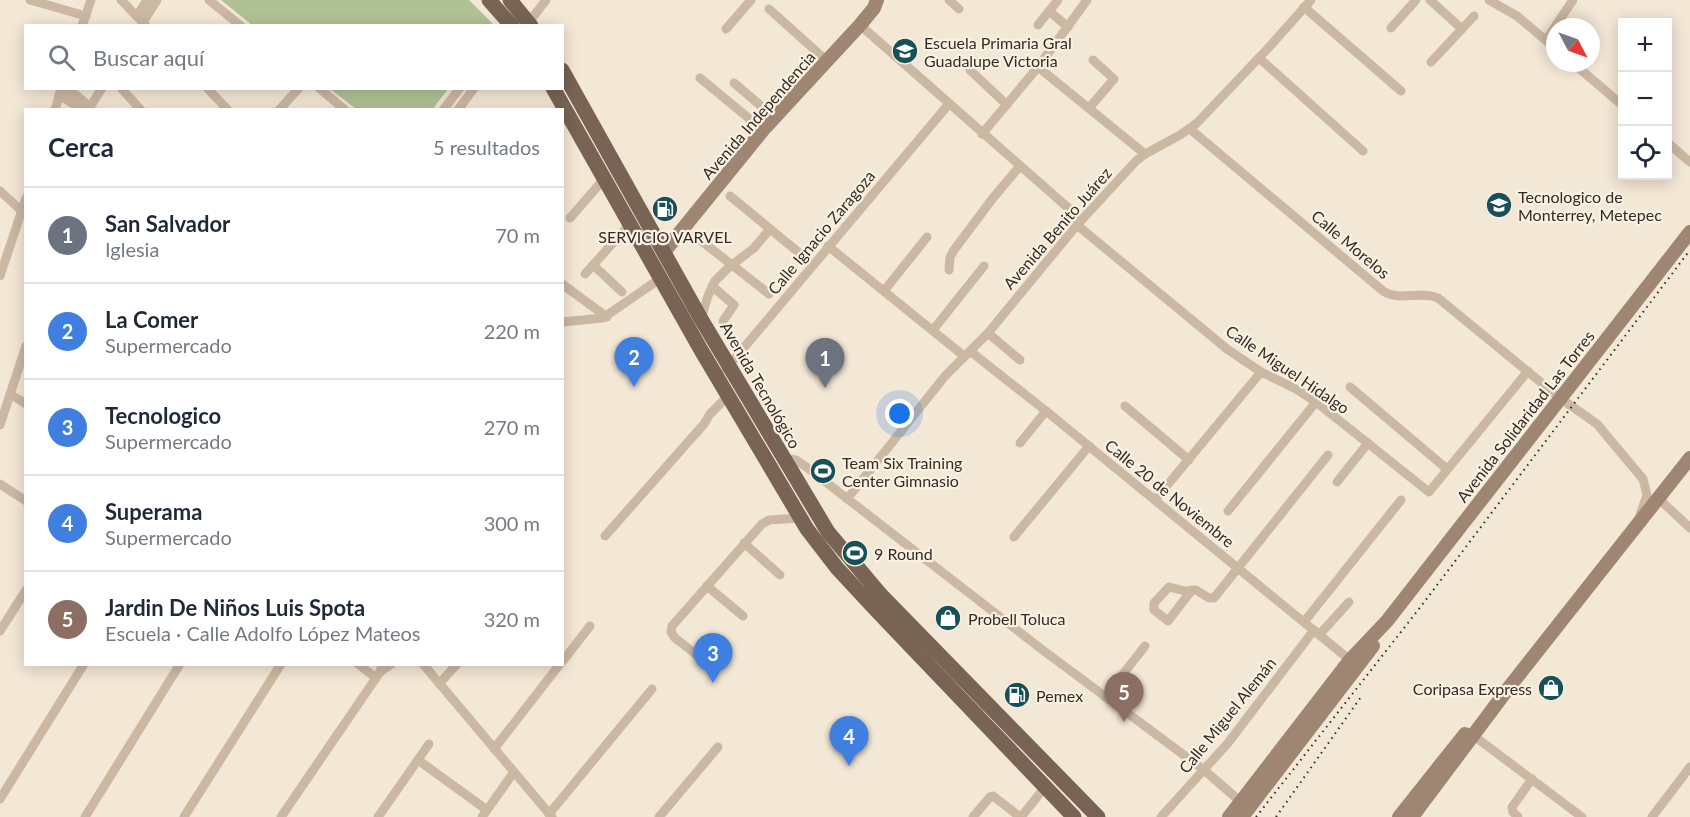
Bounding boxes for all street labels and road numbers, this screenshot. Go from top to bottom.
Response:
street label: Avenida Independencia [697,47,819,183]
street label: Avenida Benito Juárez [999,163,1115,293]
street label: Calle Ignacio Zaragoza [763,166,879,298]
street label: Calle Morelos [1308,206,1394,282]
street label: Avenida Tecnológico [717,318,805,452]
street label: Calle Miguel Hidalgo [1223,321,1353,417]
street label: Avenida Solidaridad Las Torres [1452,326,1598,505]
street label: Calle 20 de Noviembre [1102,435,1238,551]
street label: Calle Miguel Alemán [1174,653,1280,777]

